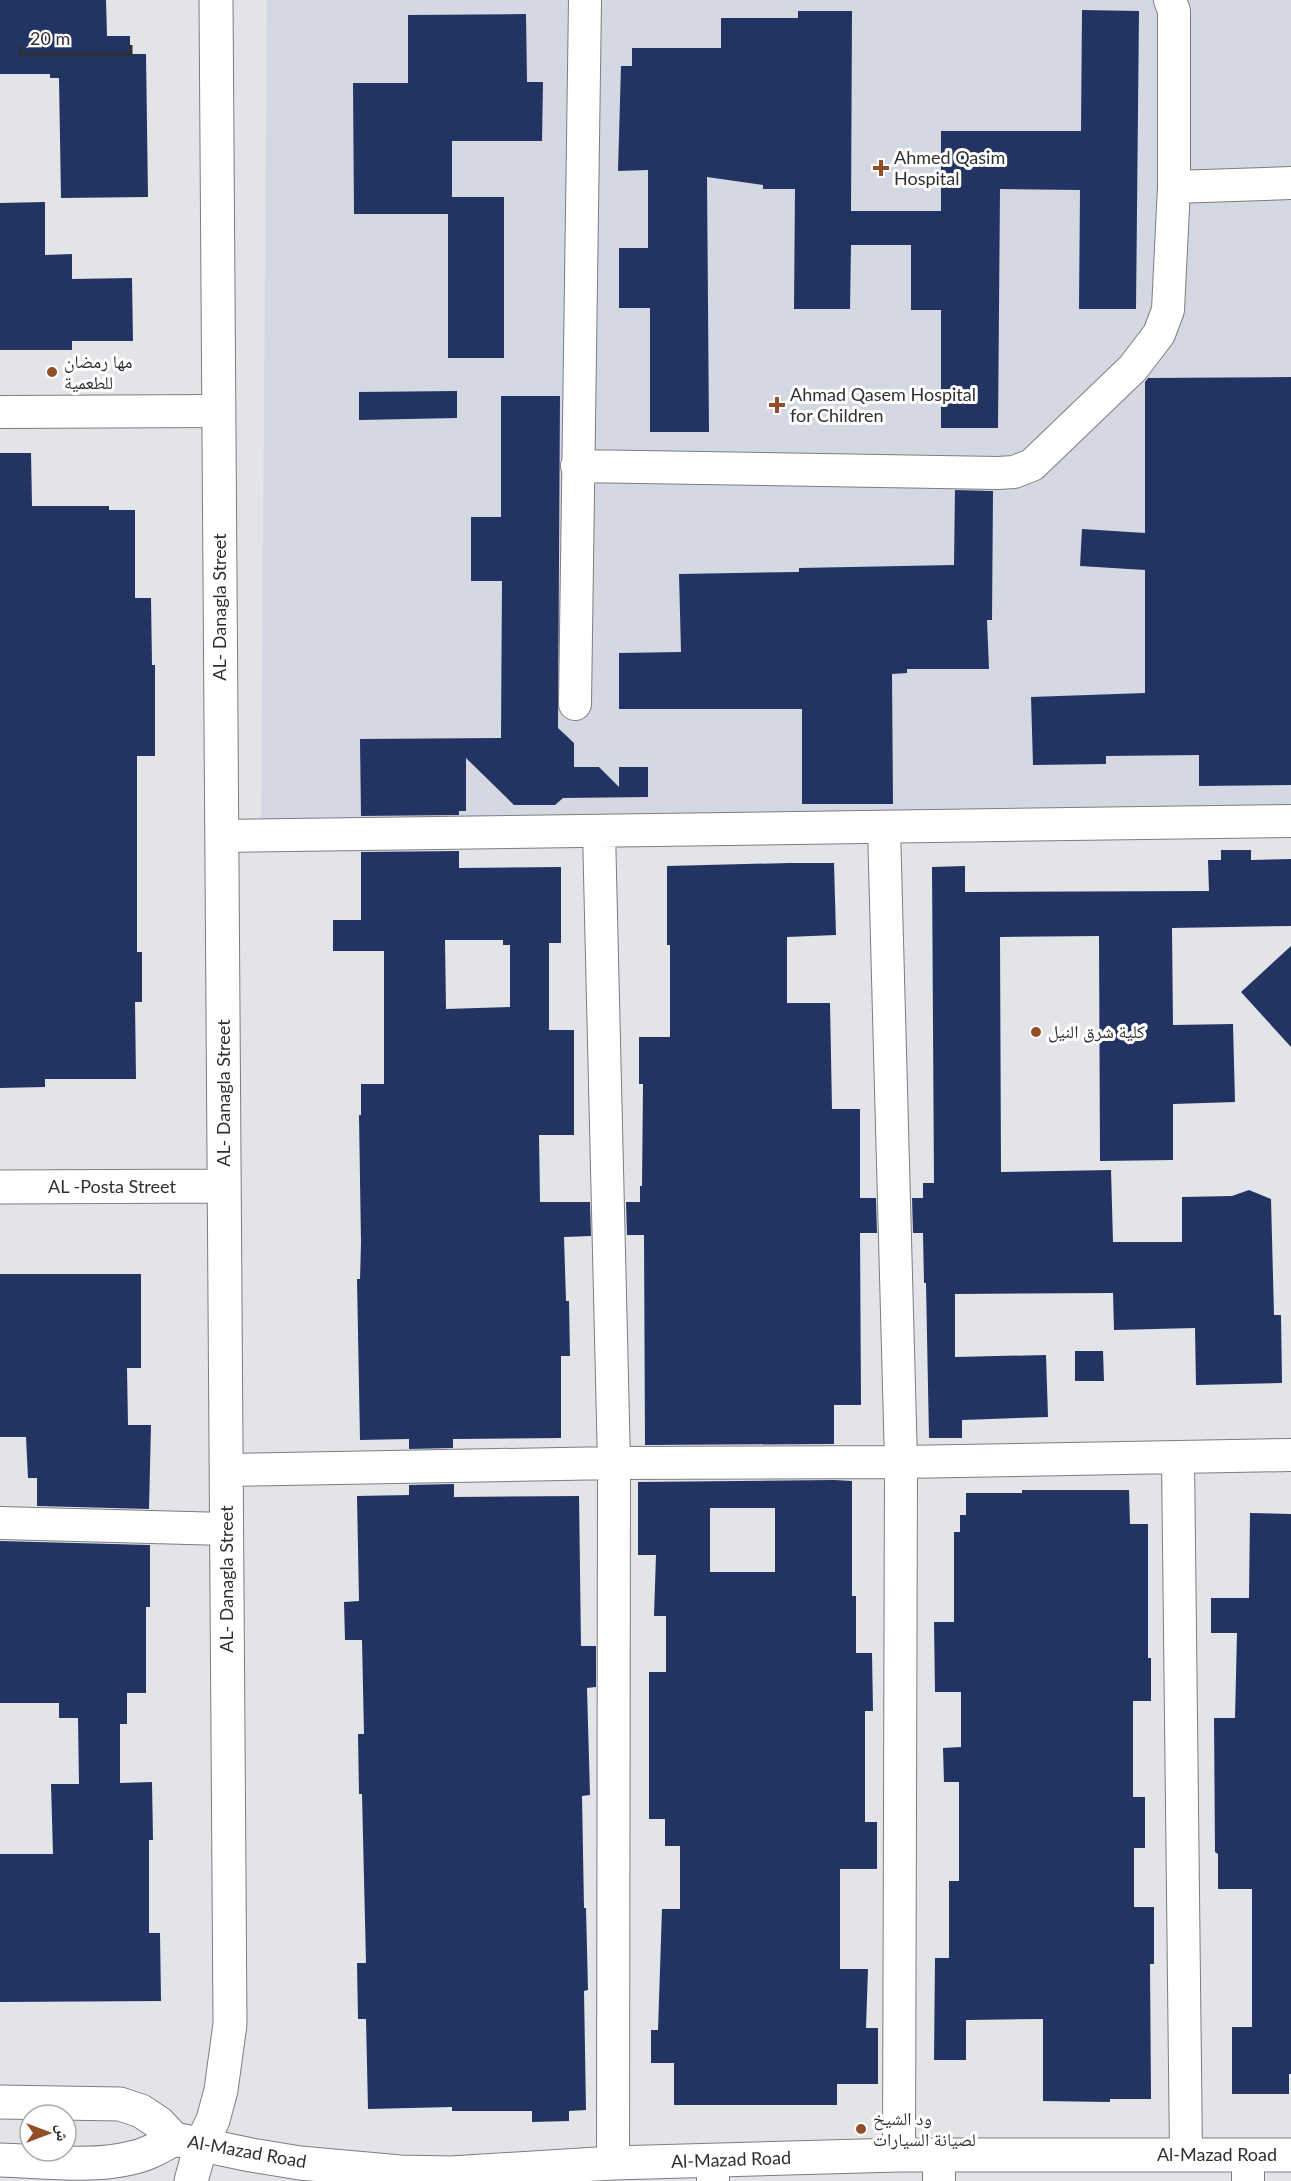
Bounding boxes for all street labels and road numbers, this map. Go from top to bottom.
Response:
street label: AL- Danagla Street [208,533,230,681]
street label: AL- Danagla Street [212,1019,234,1167]
street label: AL -Posta Street [48,1175,177,1197]
street label: AL- Danagla Street [215,1505,237,1653]
street label: Al-Mazad Road [186,2130,308,2172]
street label: Al-Mazad Road [1157,2143,1277,2165]
street label: Al-Mazad Road [671,2146,791,2172]

